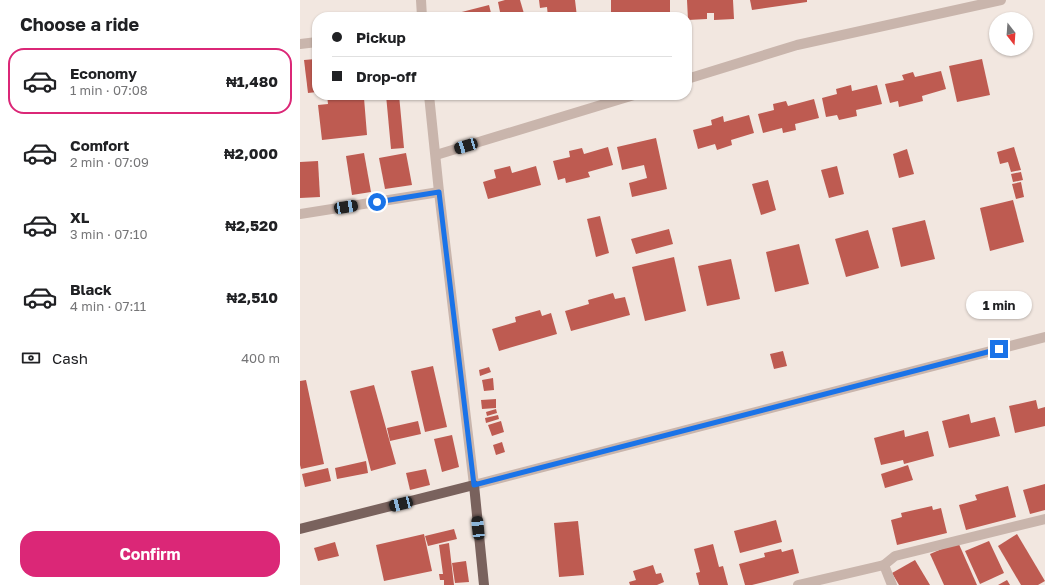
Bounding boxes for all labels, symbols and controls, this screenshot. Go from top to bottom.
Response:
north arrow [989,12,1033,56]
map controls [989,12,1033,56]
text: Choose a ride [20,13,139,35]
text: Pickup [356,28,406,46]
icon: car [22,63,58,99]
text: Economy [70,64,137,82]
text: Drop-off [356,67,416,85]
text: ₦1,480 [226,72,278,90]
text: 1 min · 07:08 [70,82,148,98]
icon: car [22,135,58,171]
text: Comfort [70,136,129,154]
car [453,137,479,155]
text: ₦2,000 [224,144,278,162]
text: 2 min · 07:09 [70,154,149,170]
route start [368,193,386,211]
car [333,199,359,215]
icon: car [22,207,58,243]
text: XL [70,208,89,226]
text: ₦2,520 [225,216,278,234]
text: 3 min · 07:10 [70,226,147,242]
icon: car [22,279,58,315]
text: Black [70,280,112,298]
text: ₦2,510 [227,288,278,306]
callout: 1 min [966,291,1032,319]
text: 1 min [983,297,1015,313]
text: 4 min · 07:11 [70,298,146,314]
route end [990,340,1008,358]
icon: cash [20,347,42,369]
text: Cash [52,349,88,367]
text: 400 m [241,350,280,366]
car [388,495,414,513]
car [471,515,485,541]
button: Confirm [20,531,280,577]

